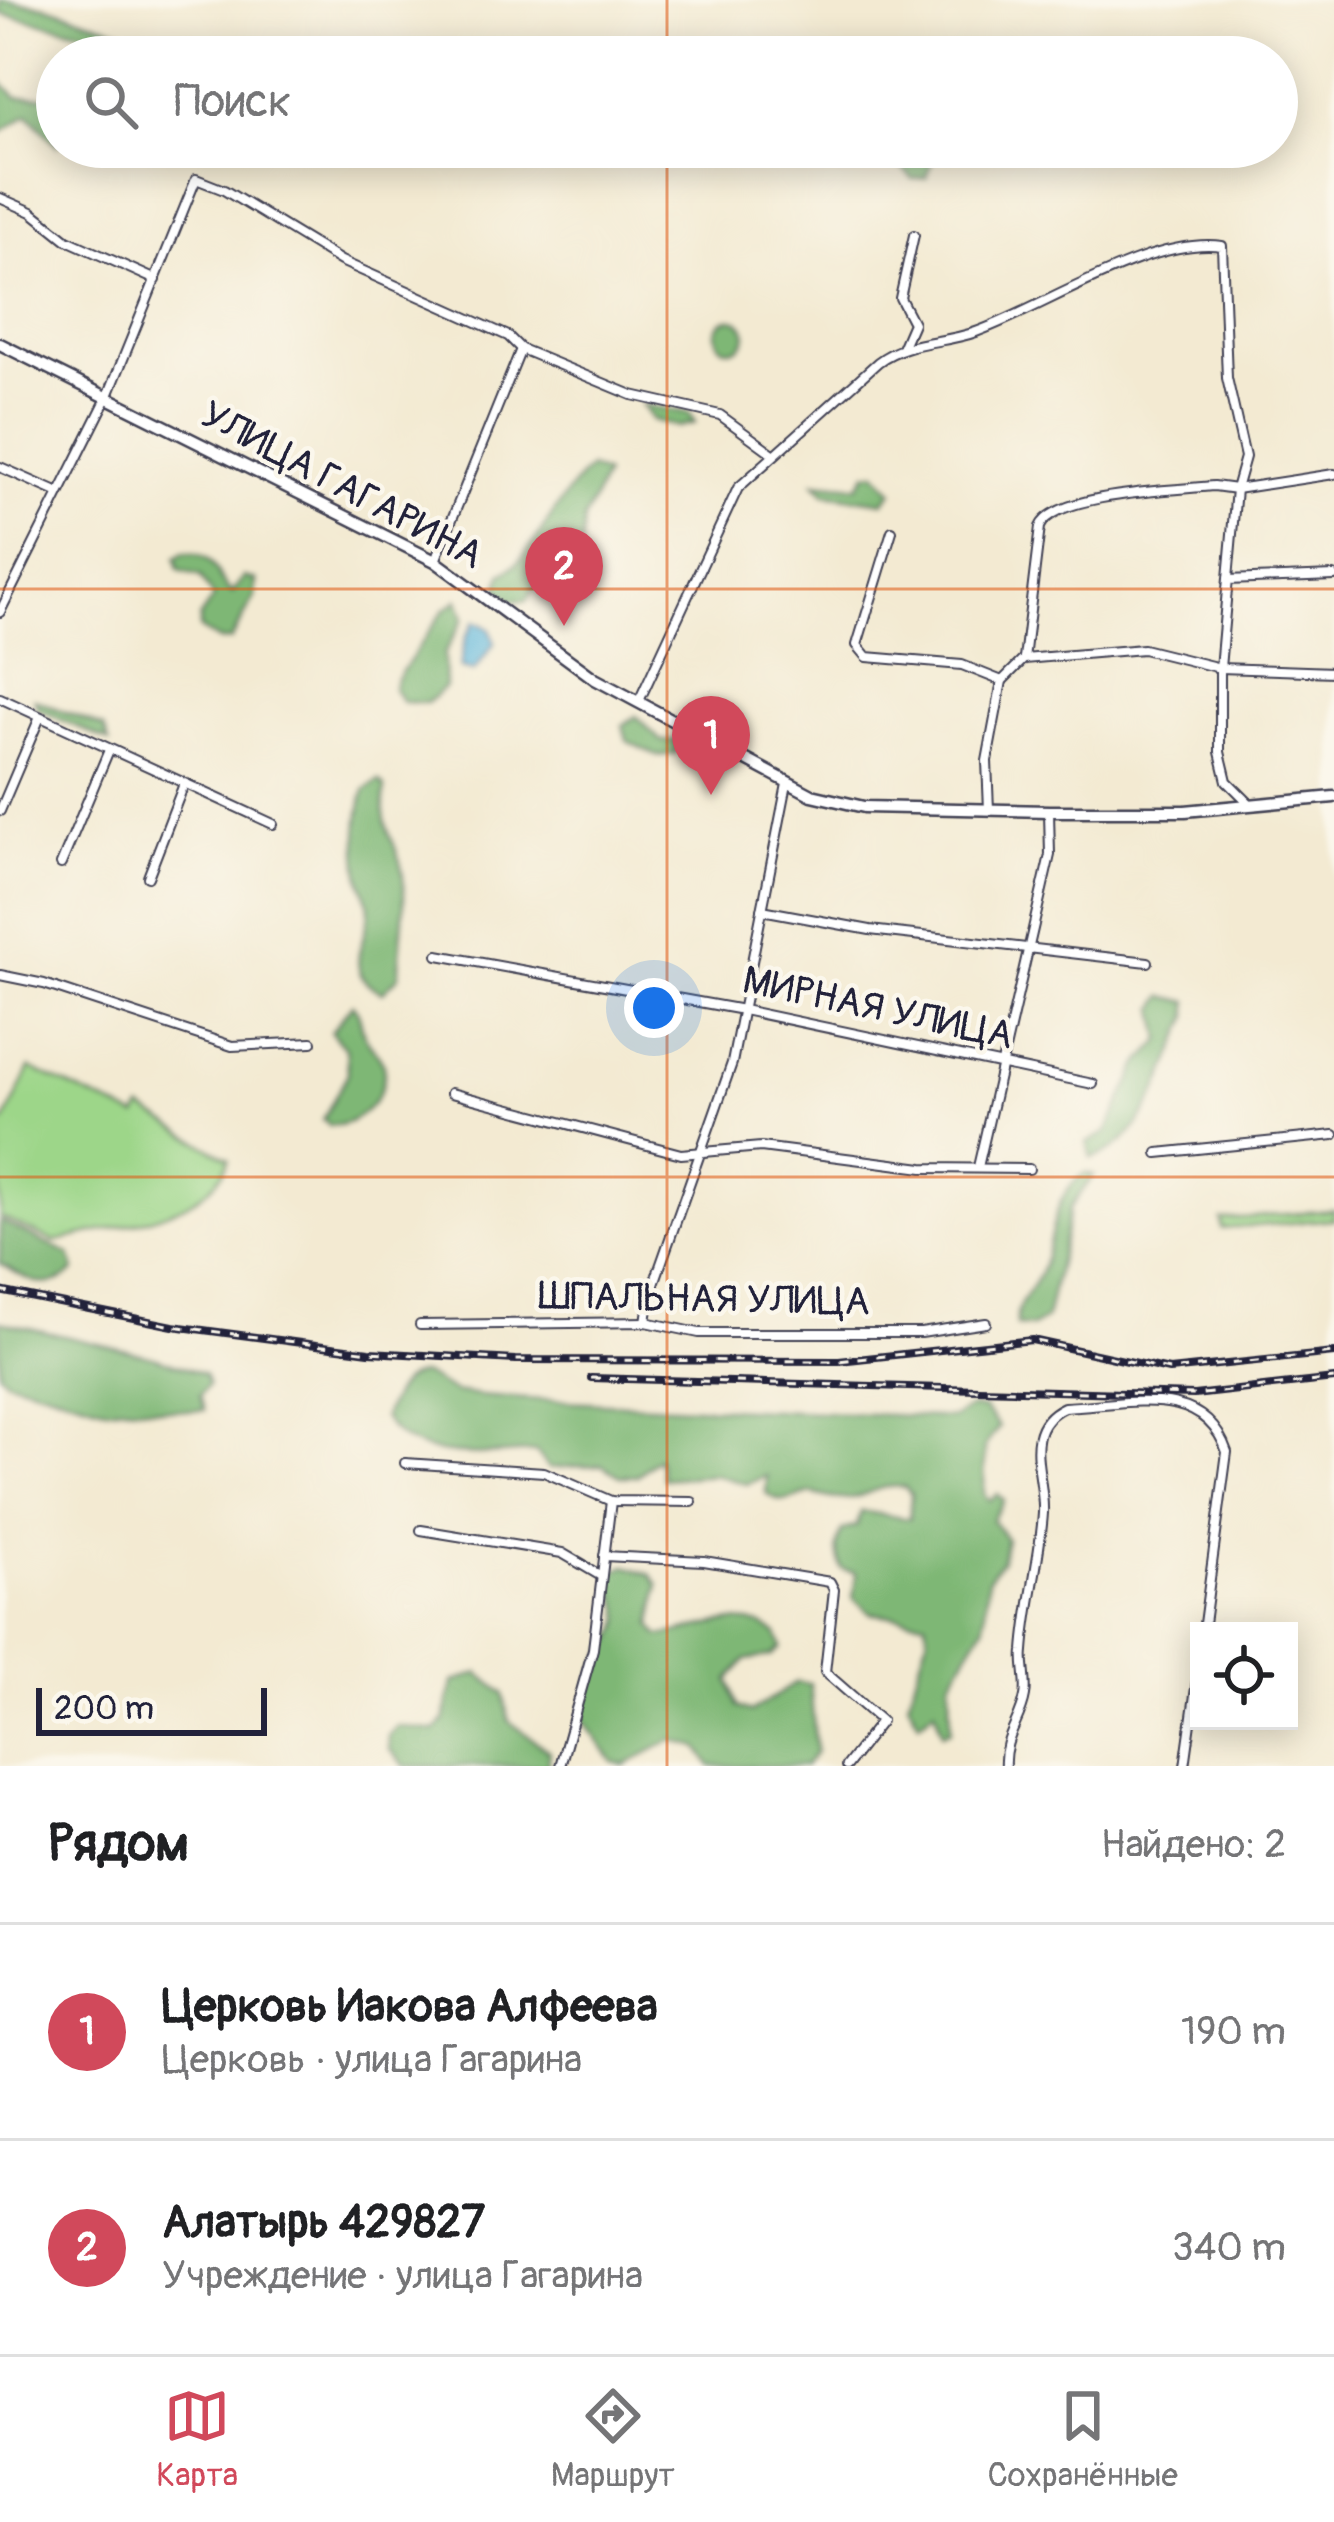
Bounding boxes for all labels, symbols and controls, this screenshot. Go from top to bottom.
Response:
search box [36,36,1298,168]
icon: search [78,69,144,135]
text: Поиск [174,74,291,130]
street label: УЛИЦА ГАГАРИНА [193,390,491,580]
pin: 2 [525,527,603,626]
pin: 1 [672,696,750,795]
street label: МИРНАЯ УЛИЦА [738,955,1018,1061]
your location [624,978,684,1038]
street label: ШПАЛЬНАЯ УЛИЦА [538,1272,870,1326]
map controls [1190,1622,1298,1730]
button: locate [1190,1622,1298,1730]
scale bar [36,1682,267,1735]
text: 200 m [54,1688,154,1729]
text: Рядом [48,1812,189,1876]
text: Найдено: 2 [1101,1820,1286,1869]
text: Церковь Иакова Алфеева [162,1979,658,2035]
text: 1 [79,2007,95,2056]
text: 190 m [1181,2007,1286,2056]
text: Церковь · улица Гагарина [162,2035,582,2084]
text: Алатырь 429827 [162,2195,485,2251]
text: 2 [76,2223,98,2272]
text: 340 m [1172,2223,1286,2272]
text: Учреждение · улица Гагарина [162,2251,643,2300]
tab: Карта [156,2383,238,2496]
tab: Маршрут [551,2383,675,2496]
tab: Сохранённые [987,2383,1178,2496]

